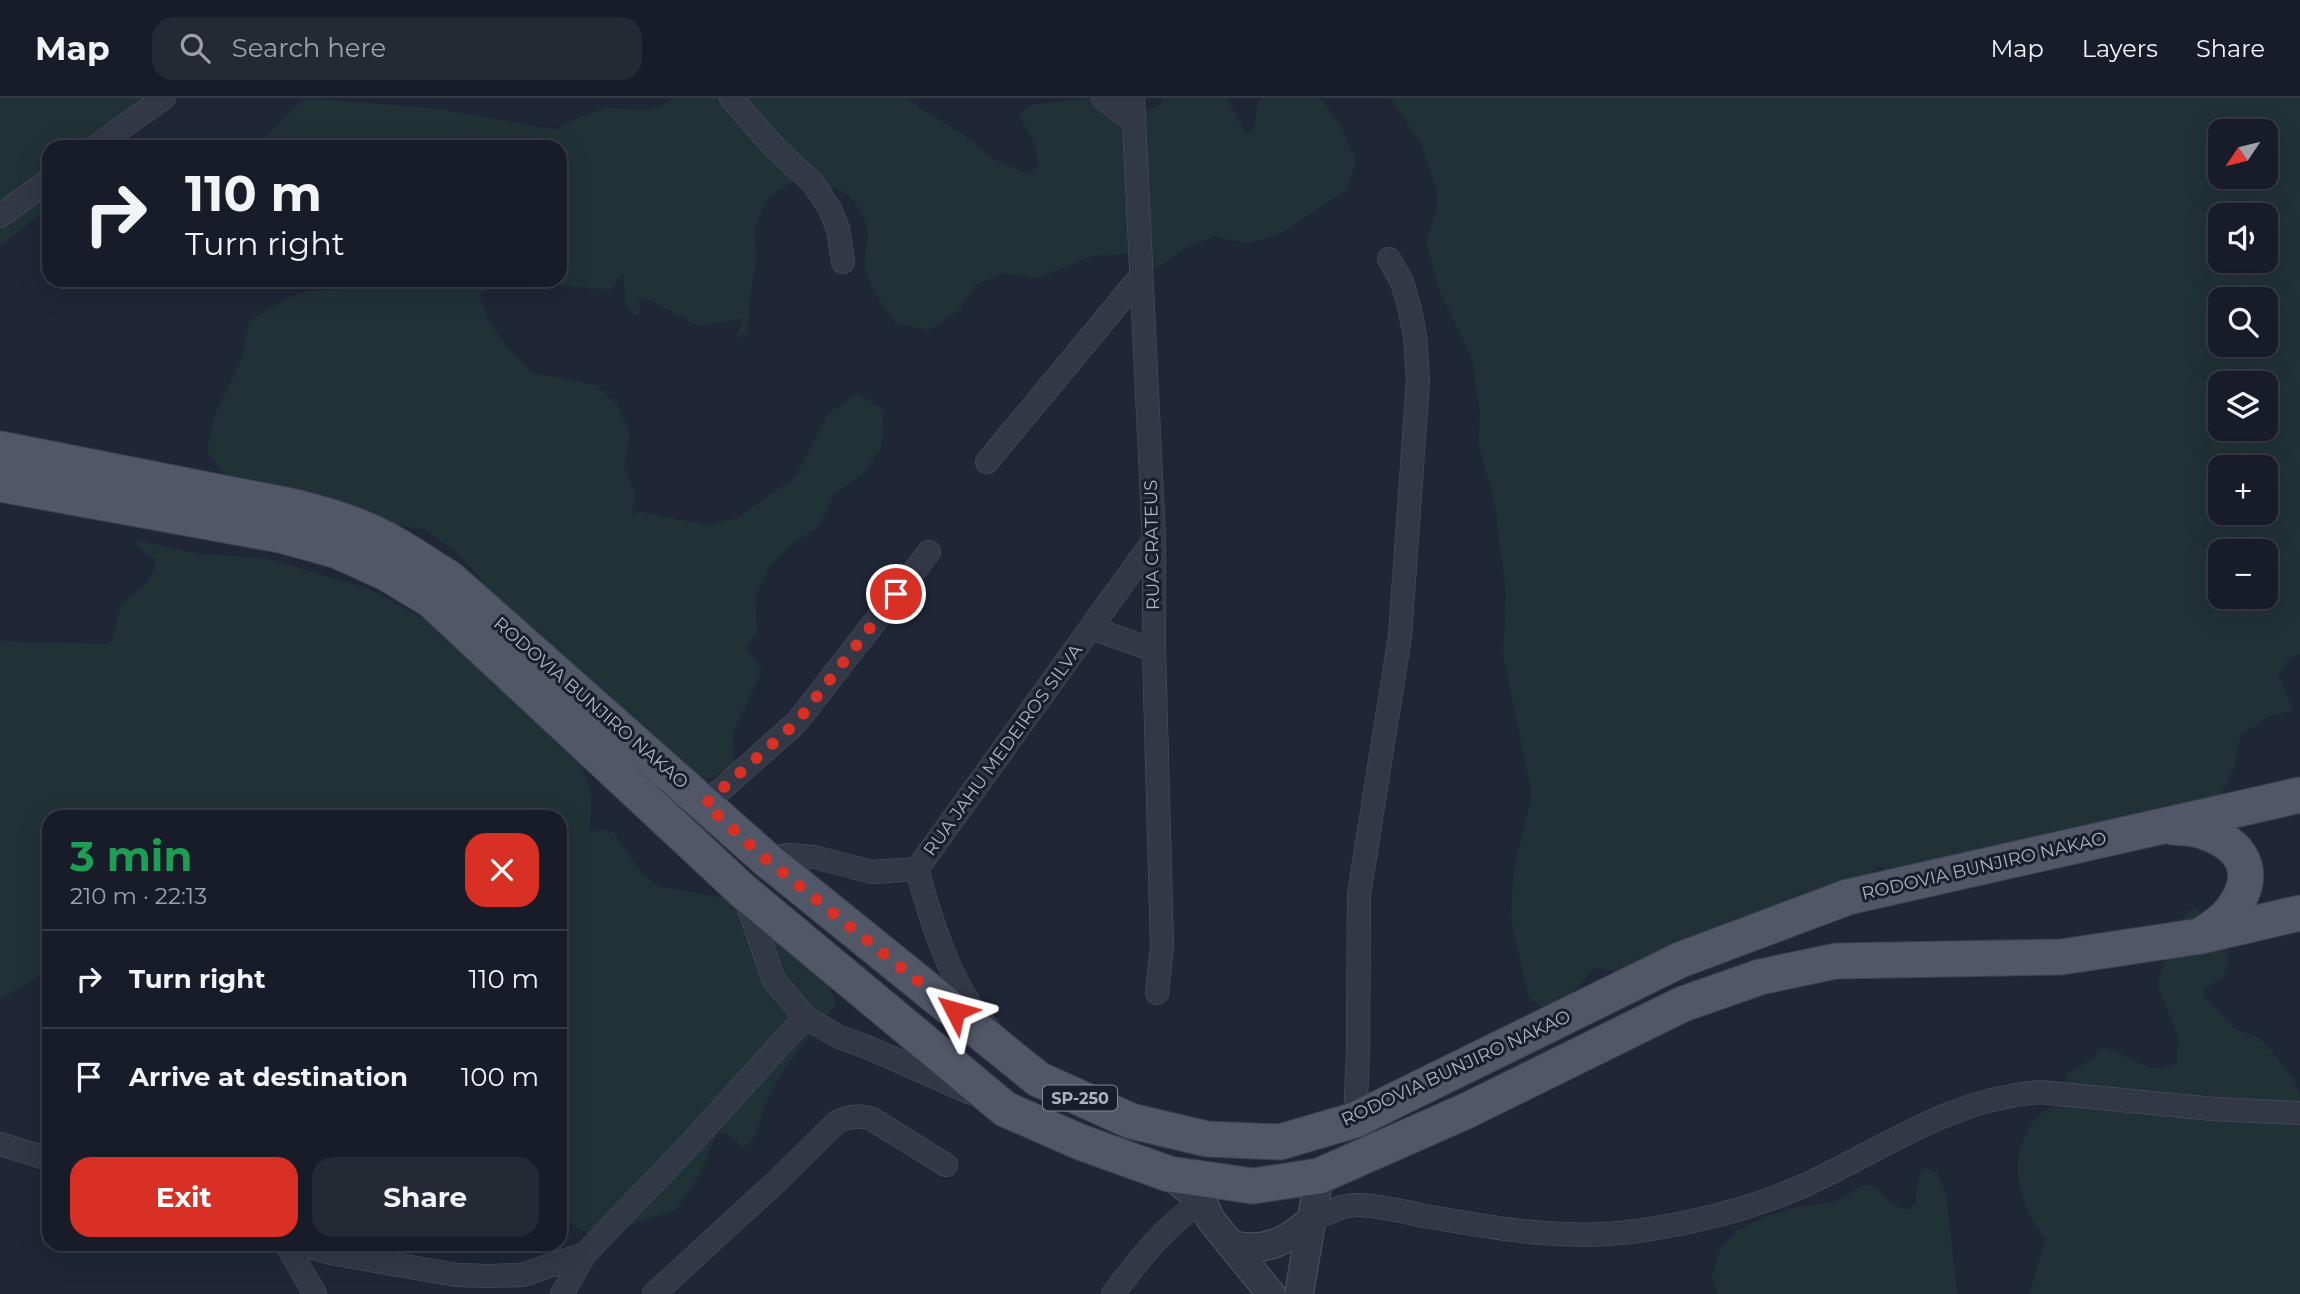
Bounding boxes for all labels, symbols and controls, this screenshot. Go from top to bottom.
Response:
search box [152,17,642,80]
text: Map [35,28,110,68]
icon: search [176,29,214,67]
text: Search here [232,32,386,64]
text: Map [1990,34,2044,63]
text: Layers [2082,34,2158,63]
text: Share [2196,34,2265,63]
north arrow [2208,119,2278,189]
map controls [2208,119,2278,609]
text: 110 m [185,164,322,223]
icon: right [70,168,161,259]
button: sound [2208,203,2278,273]
text: Turn right [185,224,345,263]
button: search [2208,287,2278,357]
button: layers [2208,371,2278,441]
button: + [2208,455,2278,525]
street label: RUA CRATEUS [1140,480,1164,610]
button: − [2208,539,2278,609]
pin [866,564,926,624]
icon: arrive [877,575,915,613]
street label: RODOVIA BUNJIRO NAKAO [489,613,693,793]
street label: RUA JAHU MEDEIROS SILVA [919,640,1087,860]
street label: RODOVIA BUNJIRO NAKAO [1859,827,2109,905]
text: 3 min [70,830,192,882]
button: close [465,833,539,907]
text: 210 m · 22:13 [70,882,207,910]
icon: right [70,960,108,998]
text: Turn right [129,963,265,995]
text: 110 m [469,963,539,995]
position arrow [918,974,992,1048]
street label: RODOVIA BUNJIRO NAKAO [1338,1005,1574,1131]
icon: arrive [70,1058,108,1096]
text: Arrive at destination [129,1061,408,1093]
text: 100 m [461,1061,539,1093]
road number: SP-250 [1043,1086,1117,1110]
button: Exit [70,1157,298,1237]
button: Share [312,1157,539,1237]

